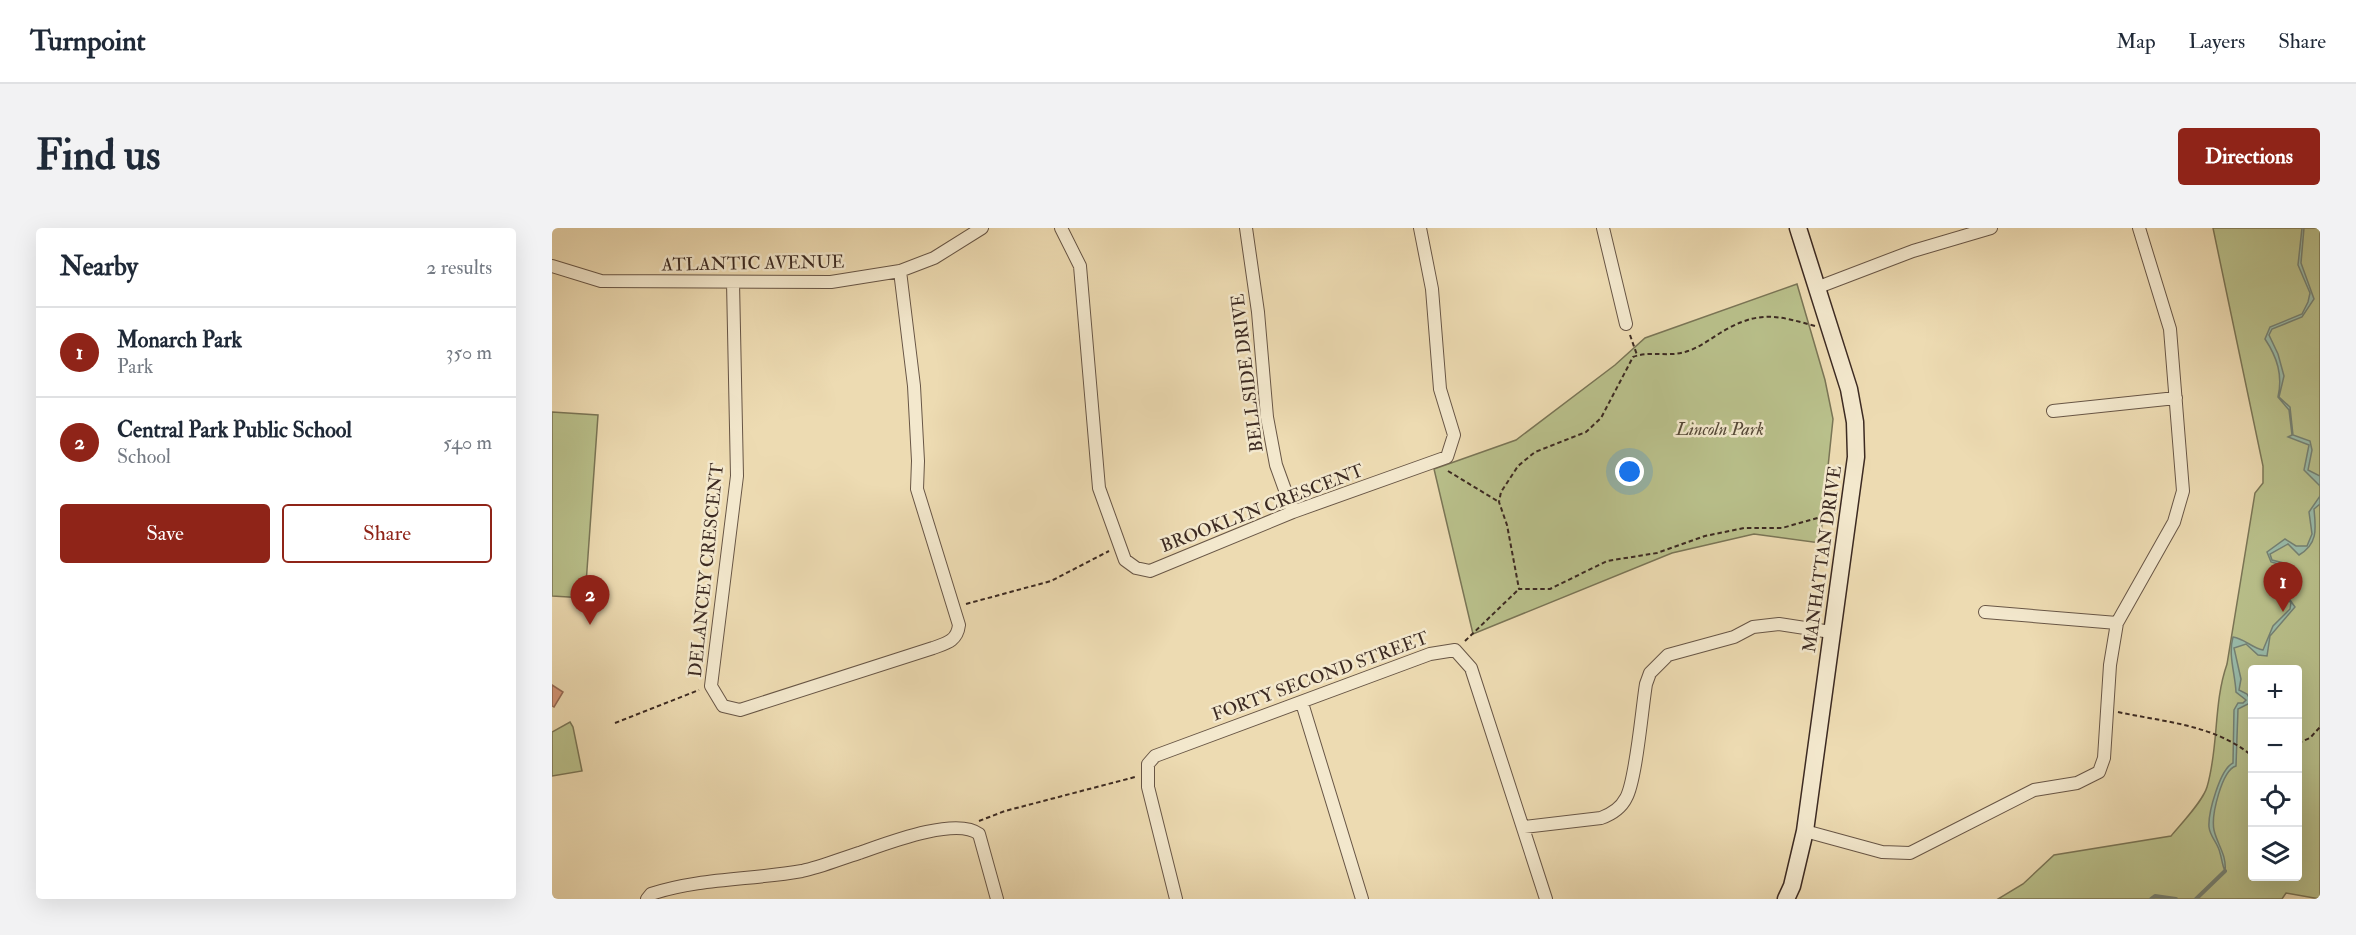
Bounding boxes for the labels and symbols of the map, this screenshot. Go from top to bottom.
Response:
street label: ATLANTIC AVENUE [660,250,845,277]
street label: BELLSIDE DRIVE [1226,292,1269,453]
park label: Lincoln Park [1675,418,1764,441]
your location [1615,457,1644,486]
street label: BROOKLYN CRESCENT [1157,459,1368,558]
street label: DELANCEY CRESCENT [684,461,729,678]
street label: MANHATTAN DRIVE [1798,464,1847,654]
pin: 1 [2264,562,2302,612]
pin: 2 [570,576,609,625]
street label: FORTY SECOND STREET [1209,626,1432,726]

